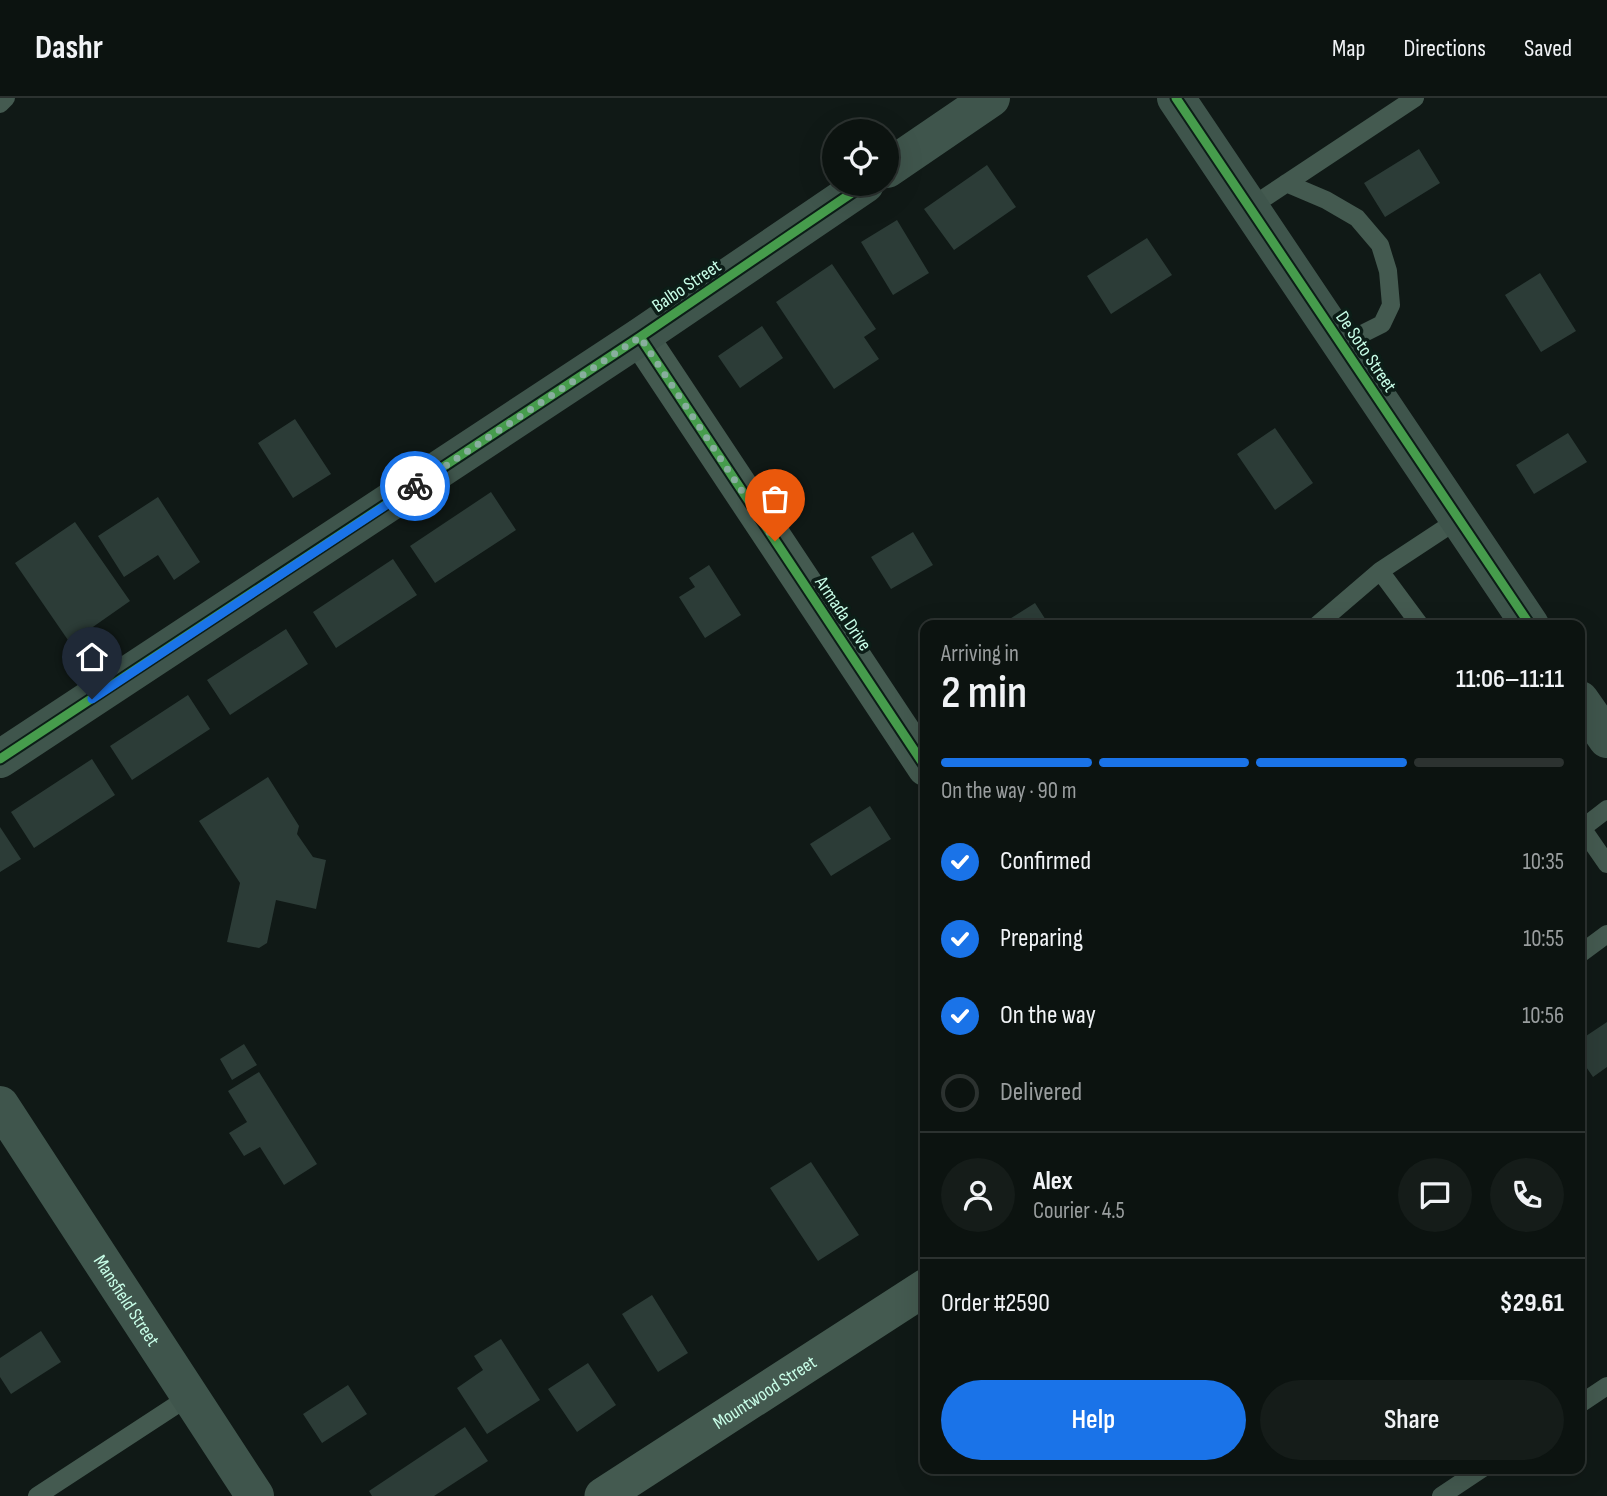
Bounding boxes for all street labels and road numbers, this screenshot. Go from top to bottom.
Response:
street label: Balbo Street [648,255,726,318]
street label: De Soto Street [1330,307,1401,397]
street label: Armada Drive [809,571,876,655]
street label: Mansfield Street [88,1251,164,1351]
street label: Mountwood Street [709,1351,821,1435]

